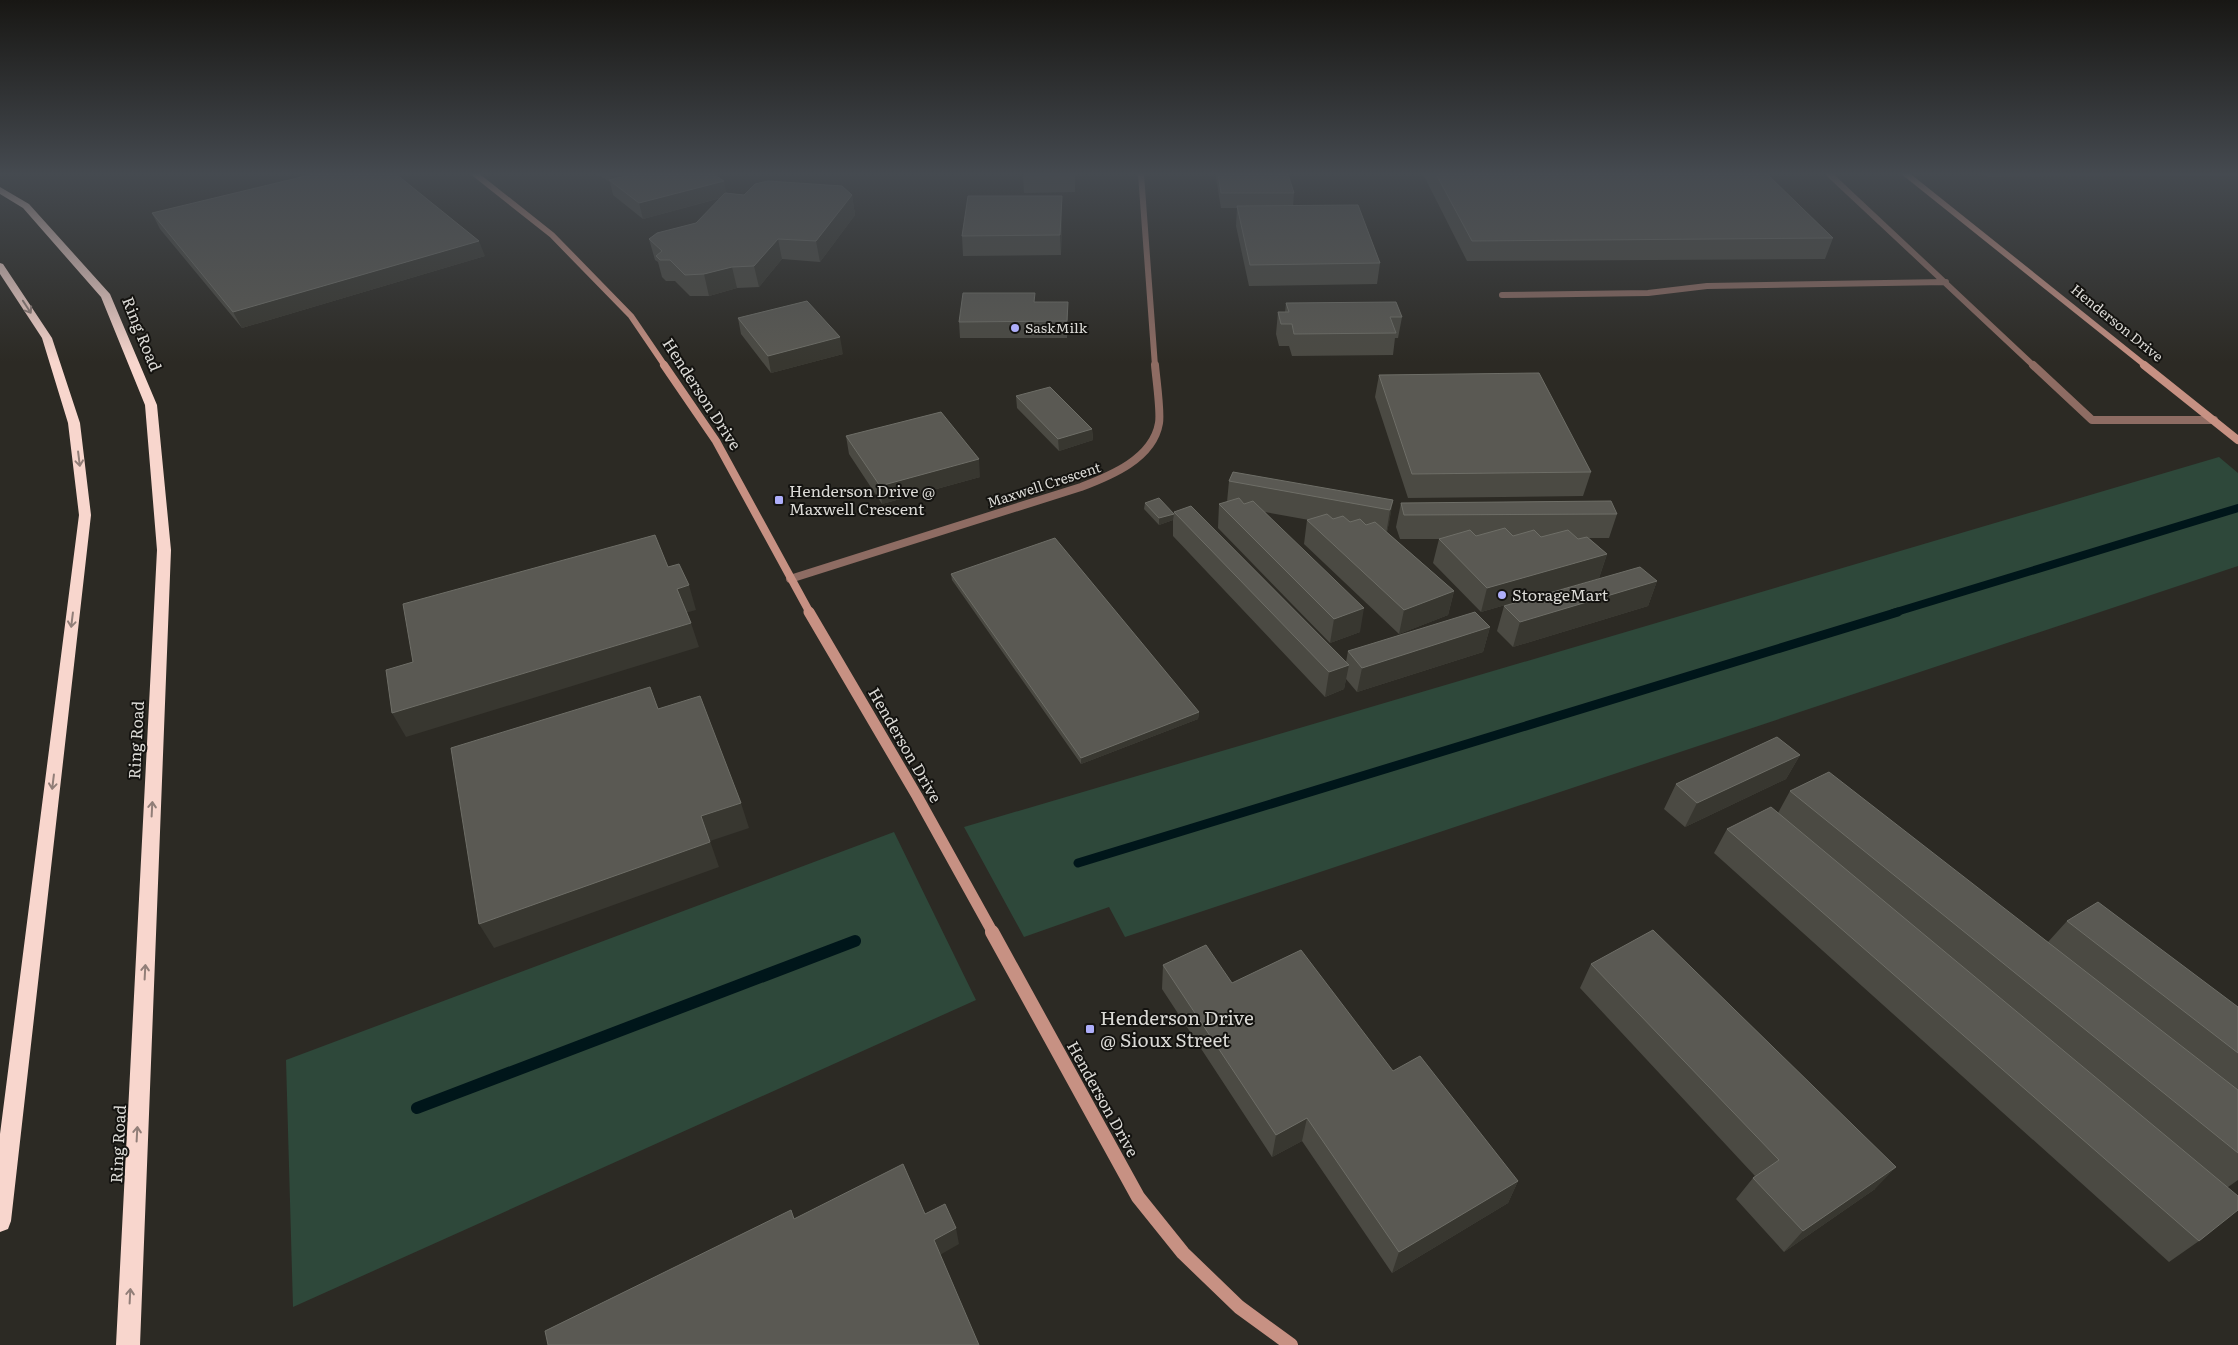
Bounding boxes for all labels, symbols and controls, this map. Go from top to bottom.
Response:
street label: Henderson Drive [2067,279,2168,366]
street label: Ring Road [117,293,169,375]
one-way arrow [22,300,32,314]
place label: SaskMilk [1025,317,1088,337]
marker: SaskMilk [1009,322,1021,334]
street label: Henderson Drive [658,333,748,454]
one-way arrow [74,451,84,467]
street label: Maxwell Crescent [984,456,1103,512]
place label: Henderson Drive @ Maxwell Crescent [789,478,935,520]
marker: Henderson Drive @ Maxwell Crescent [773,494,785,506]
place label: StorageMart [1512,582,1609,606]
marker: StorageMart [1496,589,1508,601]
one-way arrow [67,612,77,628]
street label: Henderson Drive [863,682,949,807]
street label: Ring Road [121,700,149,780]
one-way arrow [48,773,58,789]
one-way arrow [147,802,157,818]
one-way arrow [140,964,149,980]
place label: Henderson Drive @ Sioux Street [1100,1003,1254,1053]
marker: Henderson Drive @ Sioux Street [1084,1023,1096,1035]
street label: Henderson Drive [1062,1036,1146,1161]
street label: Ring Road [103,1104,131,1184]
one-way arrow [133,1126,142,1142]
one-way arrow [125,1289,135,1305]

